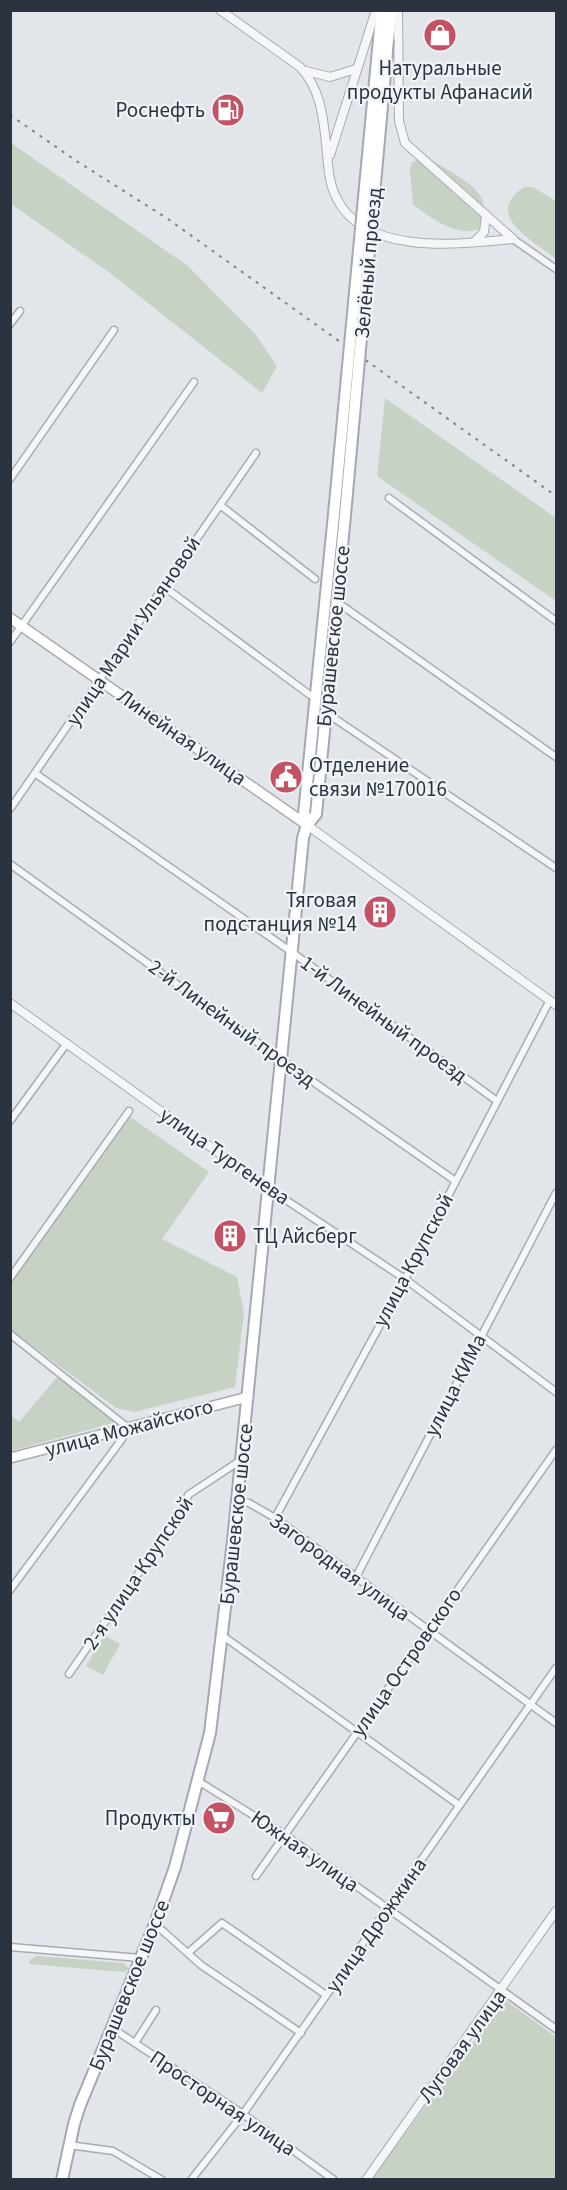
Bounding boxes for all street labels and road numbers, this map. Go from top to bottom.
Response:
street label: Зелёный проезд [346,186,390,340]
street label: улица Марии Ульяновой [58,530,208,732]
street label: Бурашевское шоссе [309,544,357,728]
street label: Линейная улица [111,681,253,793]
street label: 1-й Линейный проезд [294,948,474,1090]
street label: 2-й Линейный проезд [142,952,322,1094]
street label: улица Тургенева [154,1100,296,1212]
street label: улица Крупской [365,1188,461,1332]
street label: улица КИМа [416,1329,494,1441]
street label: улица Можайского [42,1391,216,1465]
street label: Бурашевское шоссе [212,1422,260,1606]
street label: 2-я улица Крупской [76,1490,200,1656]
street label: Загородная улица [263,1506,417,1628]
street label: улица Островского [343,1581,469,1743]
street label: Южная улица [245,1803,365,1899]
street label: улица Дрожжина [318,1851,434,1999]
street label: Бурашевское шоссе [81,1895,177,2075]
street label: Луговая улица [411,1983,513,2109]
street label: Просторная улица [144,2043,302,2163]

